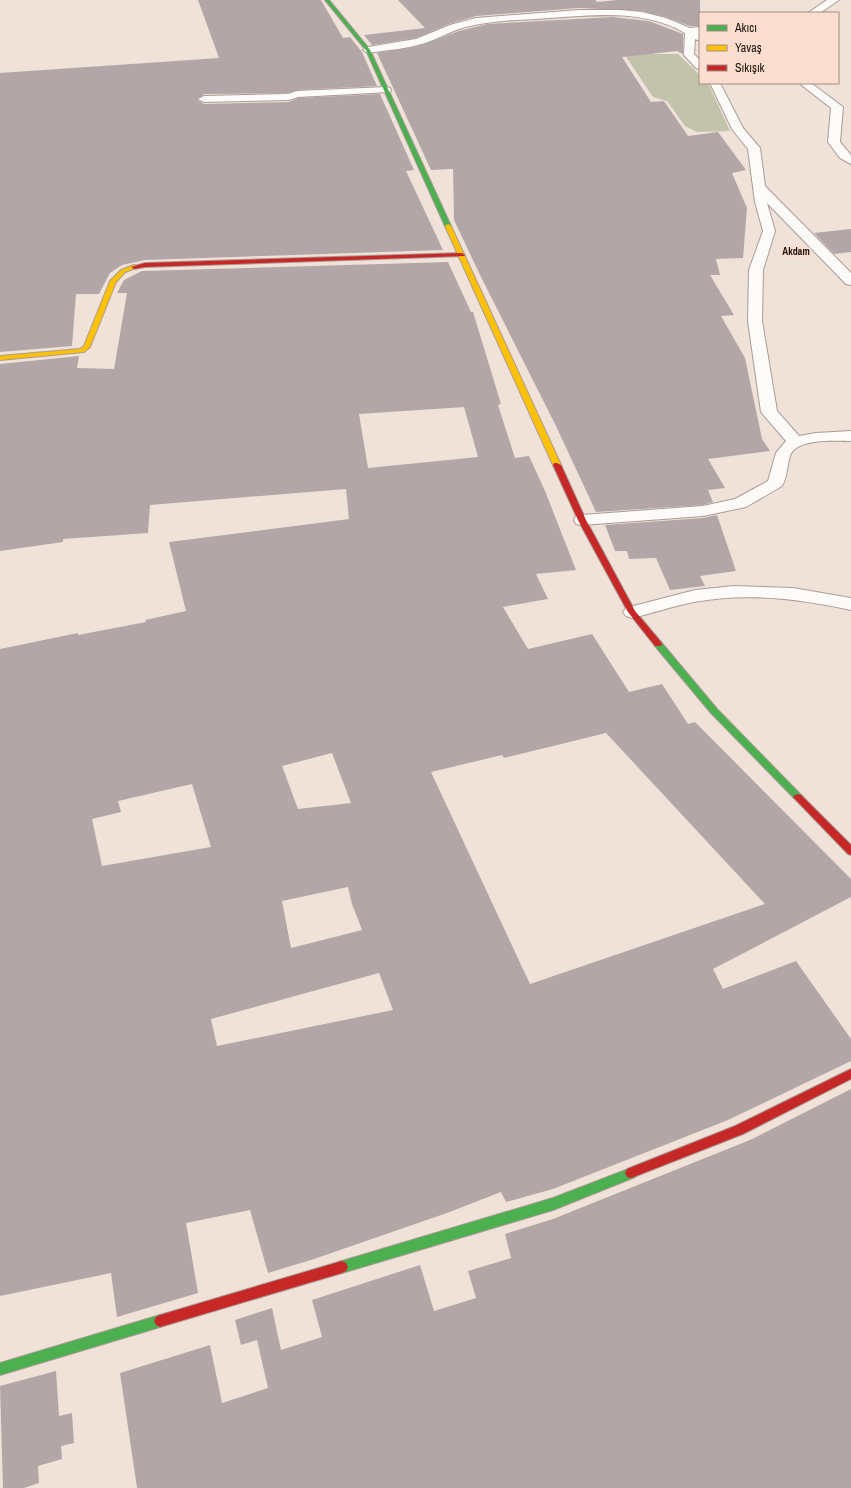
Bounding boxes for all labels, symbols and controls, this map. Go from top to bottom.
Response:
legend [699,12,839,84]
text: Akıcı [734,20,757,36]
text: Yavaş [735,40,762,56]
text: Sıkışık [735,60,765,76]
district label: Akdam [782,245,810,258]

